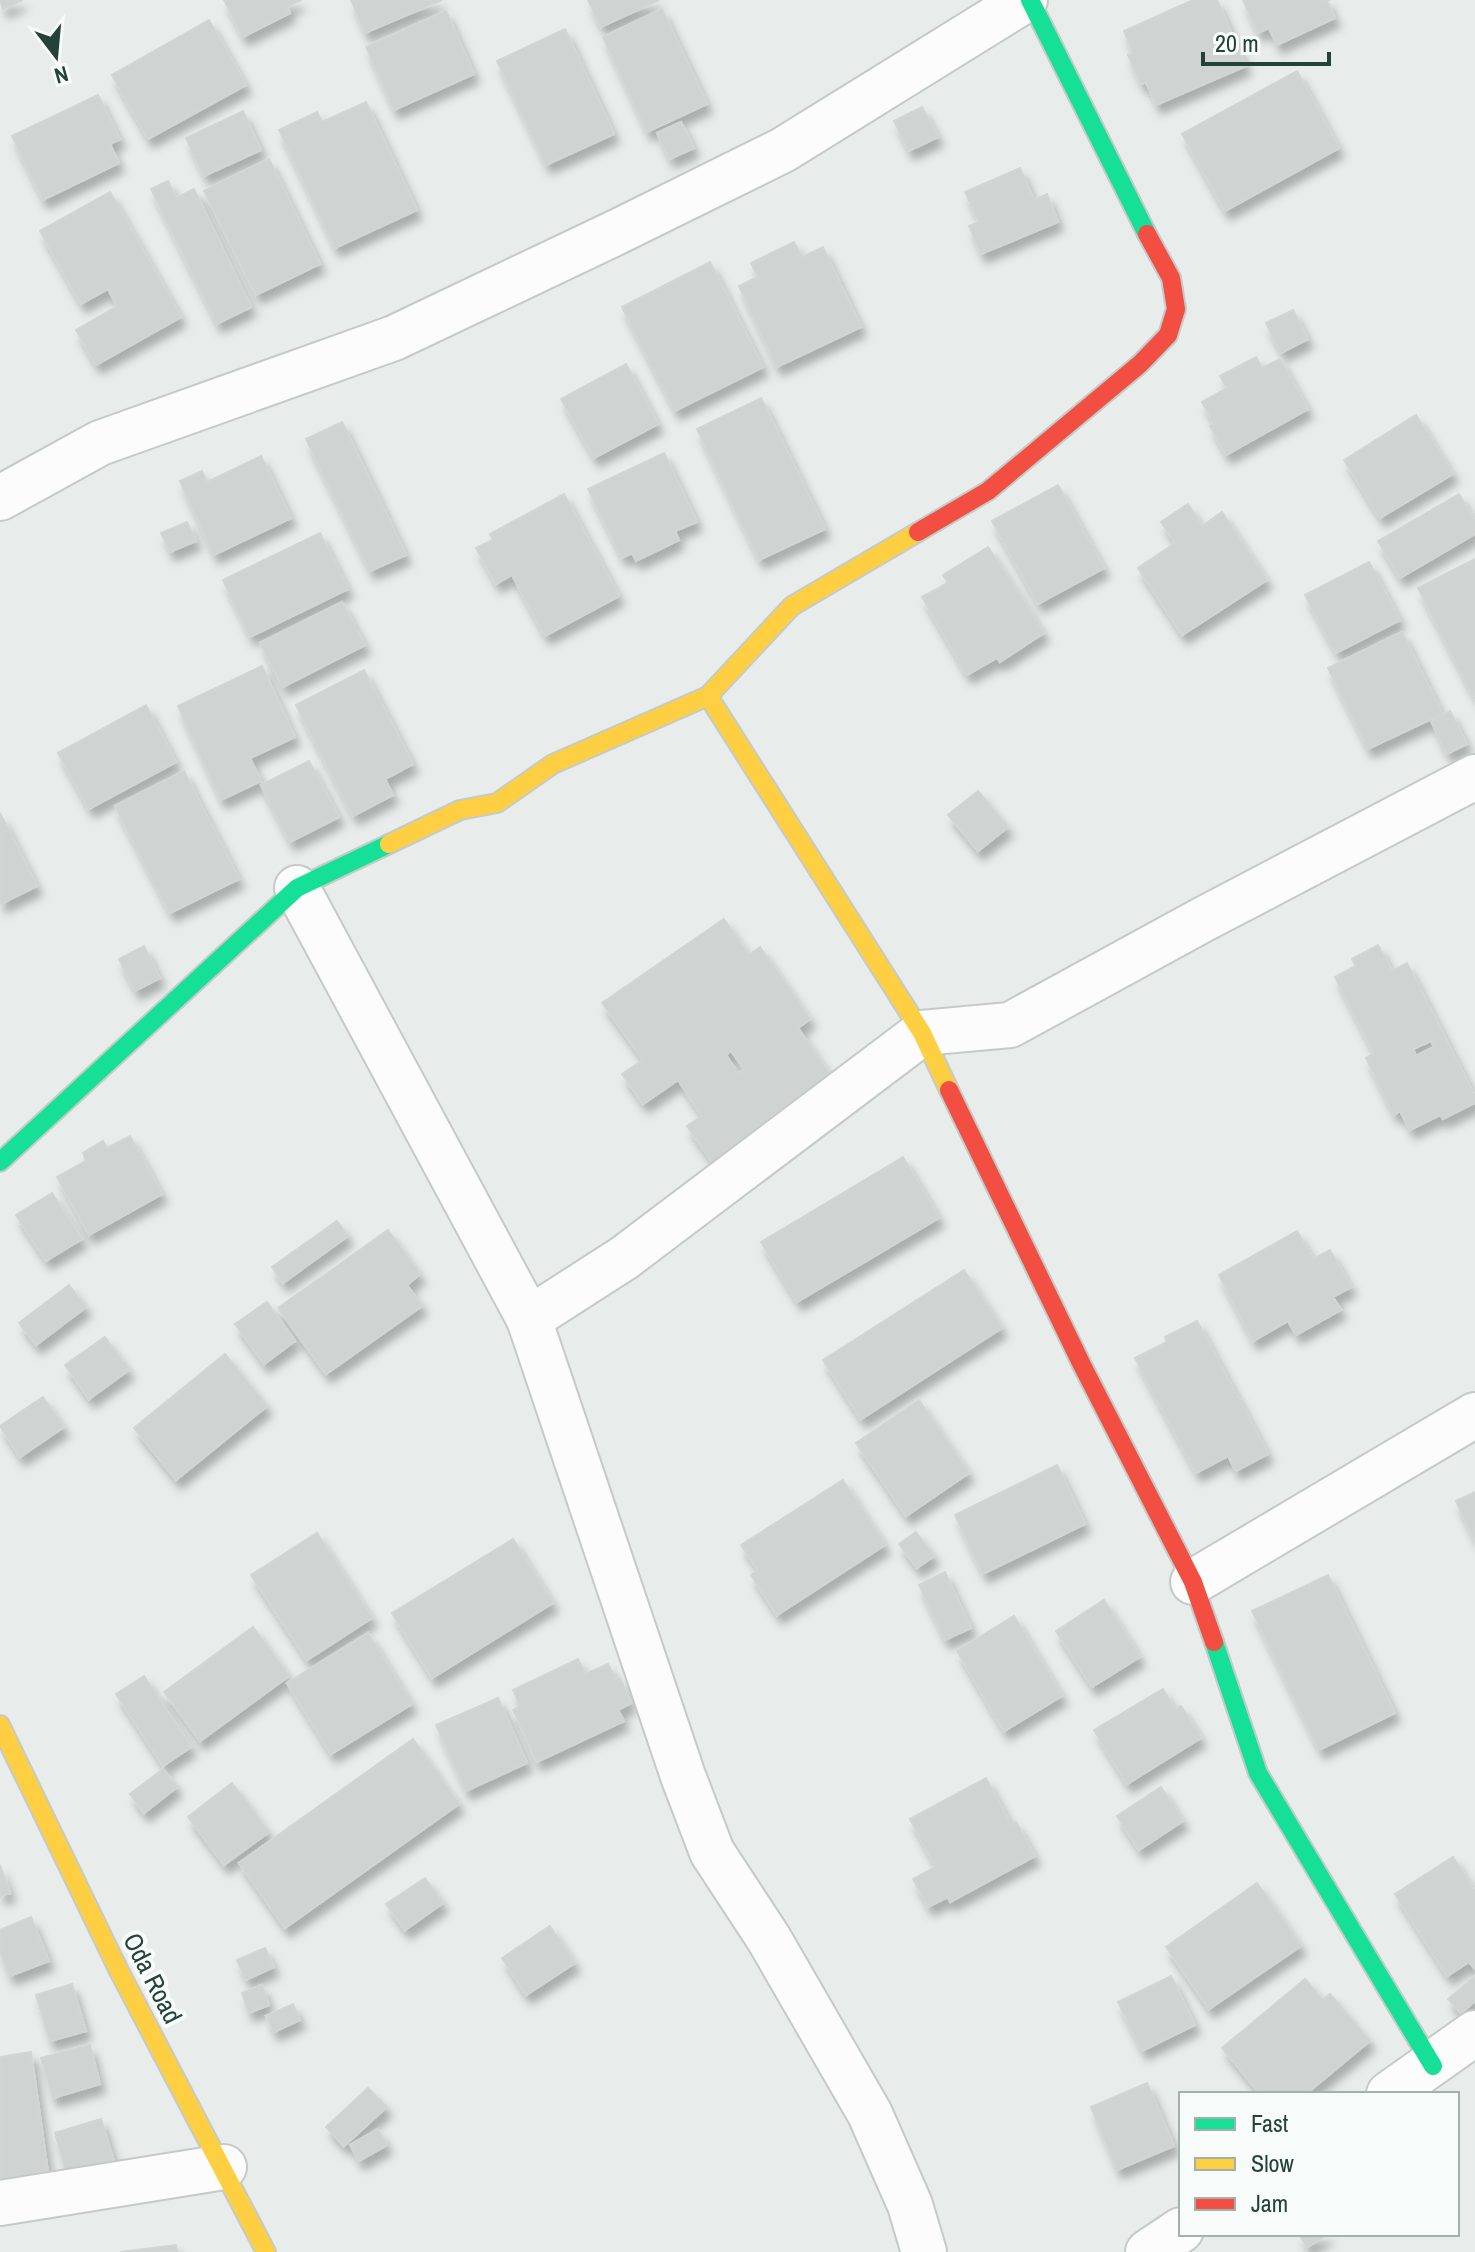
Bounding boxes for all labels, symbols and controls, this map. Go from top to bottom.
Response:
north arrow [16,16,96,96]
scale bar [1203,16,1329,66]
text: 20 m [1215,27,1259,59]
text: N [51,59,72,91]
street label: Oda Road [115,1927,191,2029]
legend [1179,2092,1459,2236]
text: Fast [1251,2107,1289,2139]
text: Slow [1251,2147,1294,2179]
text: Jam [1251,2187,1288,2219]

